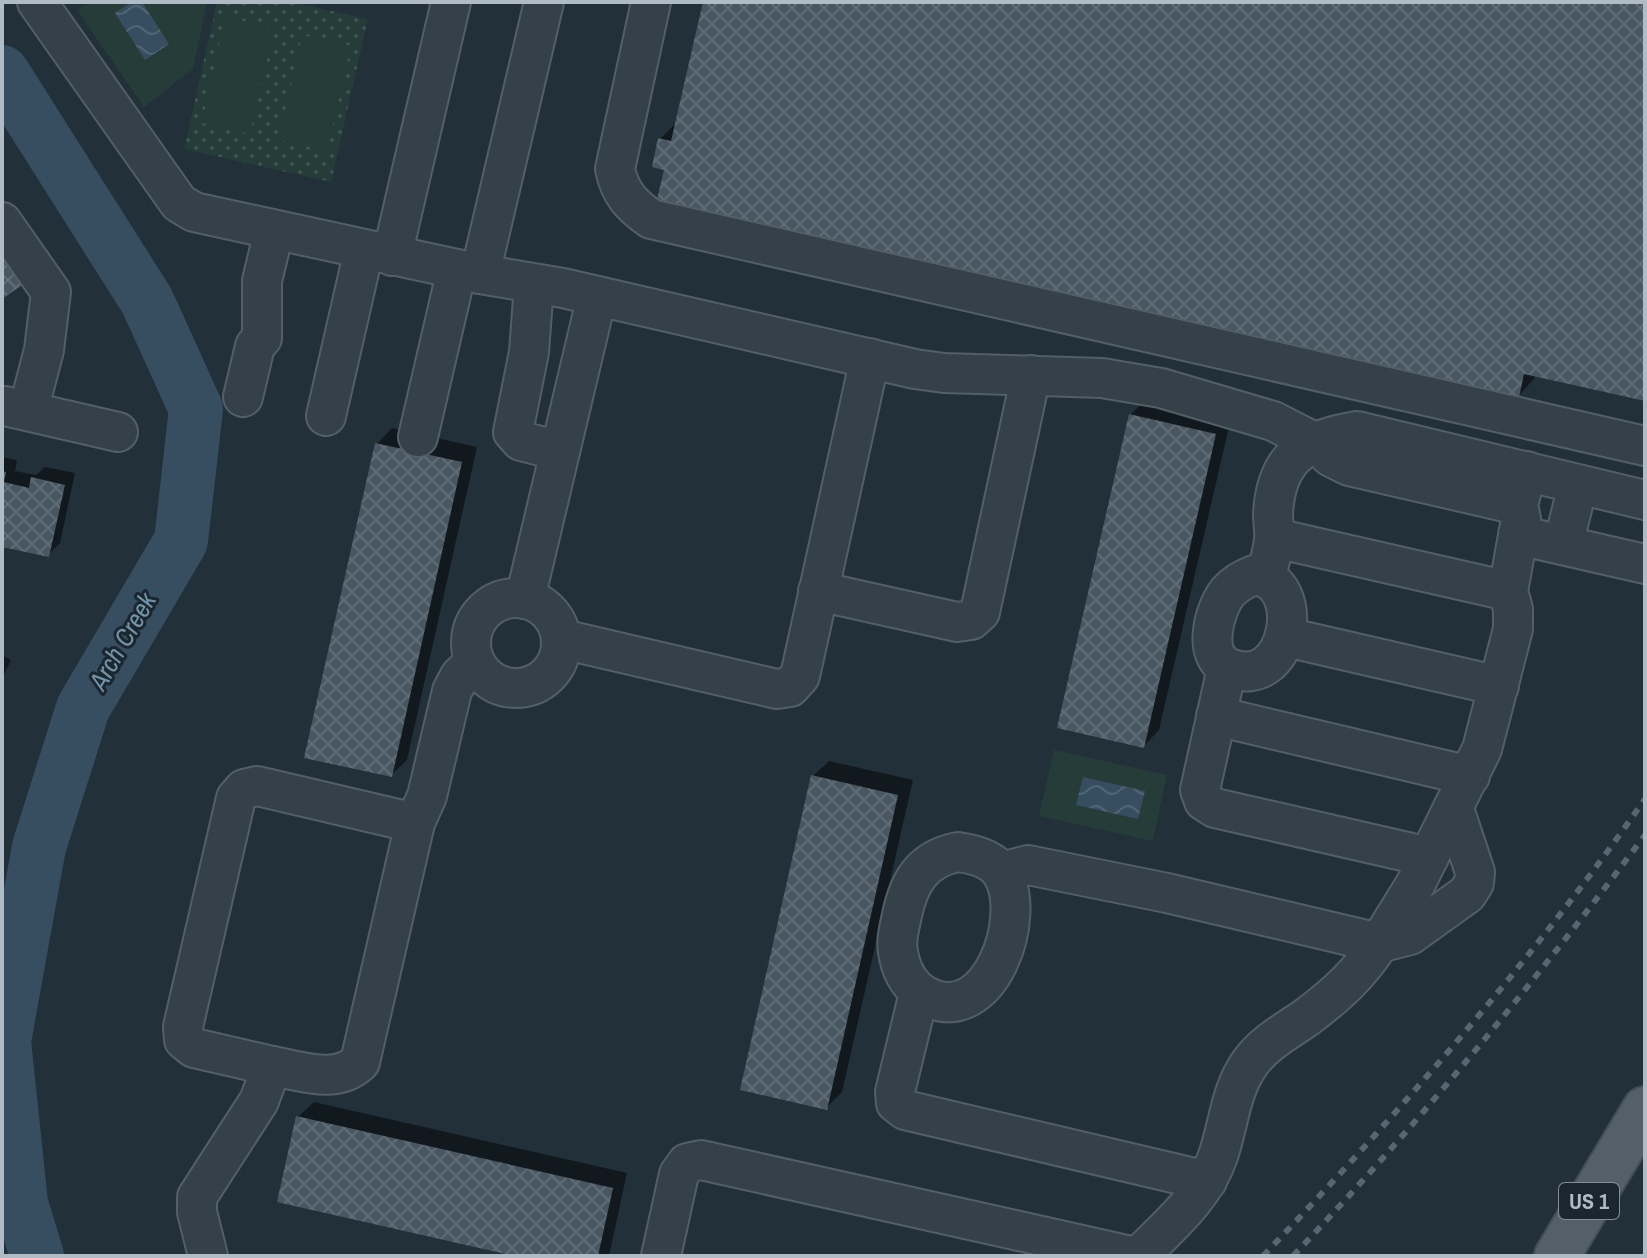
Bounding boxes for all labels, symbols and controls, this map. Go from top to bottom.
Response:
water label: Arch Creek [80,585,164,697]
road number: US 1 [1559,1183,1619,1219]

